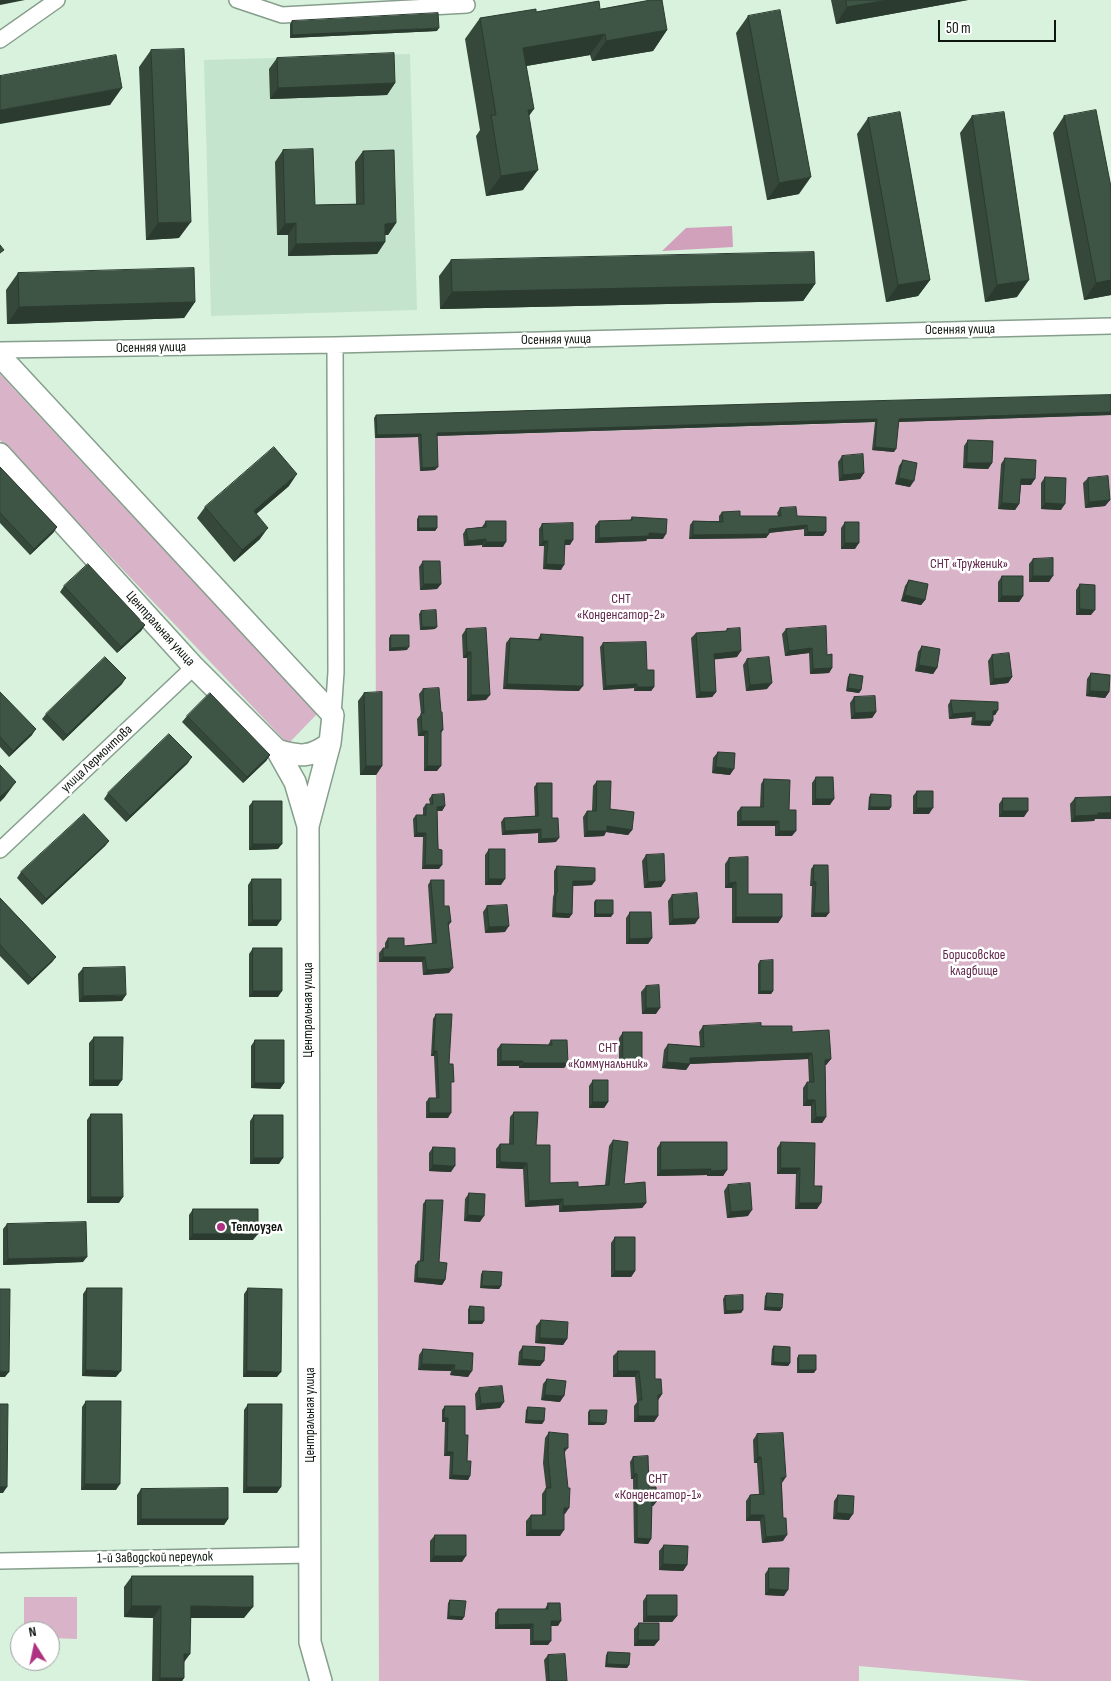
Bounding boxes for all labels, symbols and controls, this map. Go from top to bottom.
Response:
scale bar [941,10,1058,42]
text: 50 m [946,19,971,38]
street label: Осенняя улица [925,321,995,339]
street label: Осенняя улица [521,331,591,349]
street label: Осенняя улица [116,339,186,357]
park label: СНТ «Труженик» [930,556,1008,572]
street label: Центральная улица [122,588,198,670]
park label: СНТ «Конденсатор-2» [577,591,665,624]
street label: улица Лермонтова [58,722,136,796]
park label: Борисовское кладбище [943,947,1005,980]
street label: Центральная улица [300,962,316,1058]
park label: СНТ «Коммунальник» [568,1040,648,1072]
place label: Теплоузел [231,1219,282,1235]
marker: Теплоузел [215,1221,227,1233]
street label: Центральная улица [302,1367,318,1463]
park label: СНТ «Конденсатор-1» [614,1471,702,1504]
street label: 1-й Заводской переулок [97,1549,213,1567]
north arrow [10,1621,60,1671]
text: N [27,1623,38,1641]

